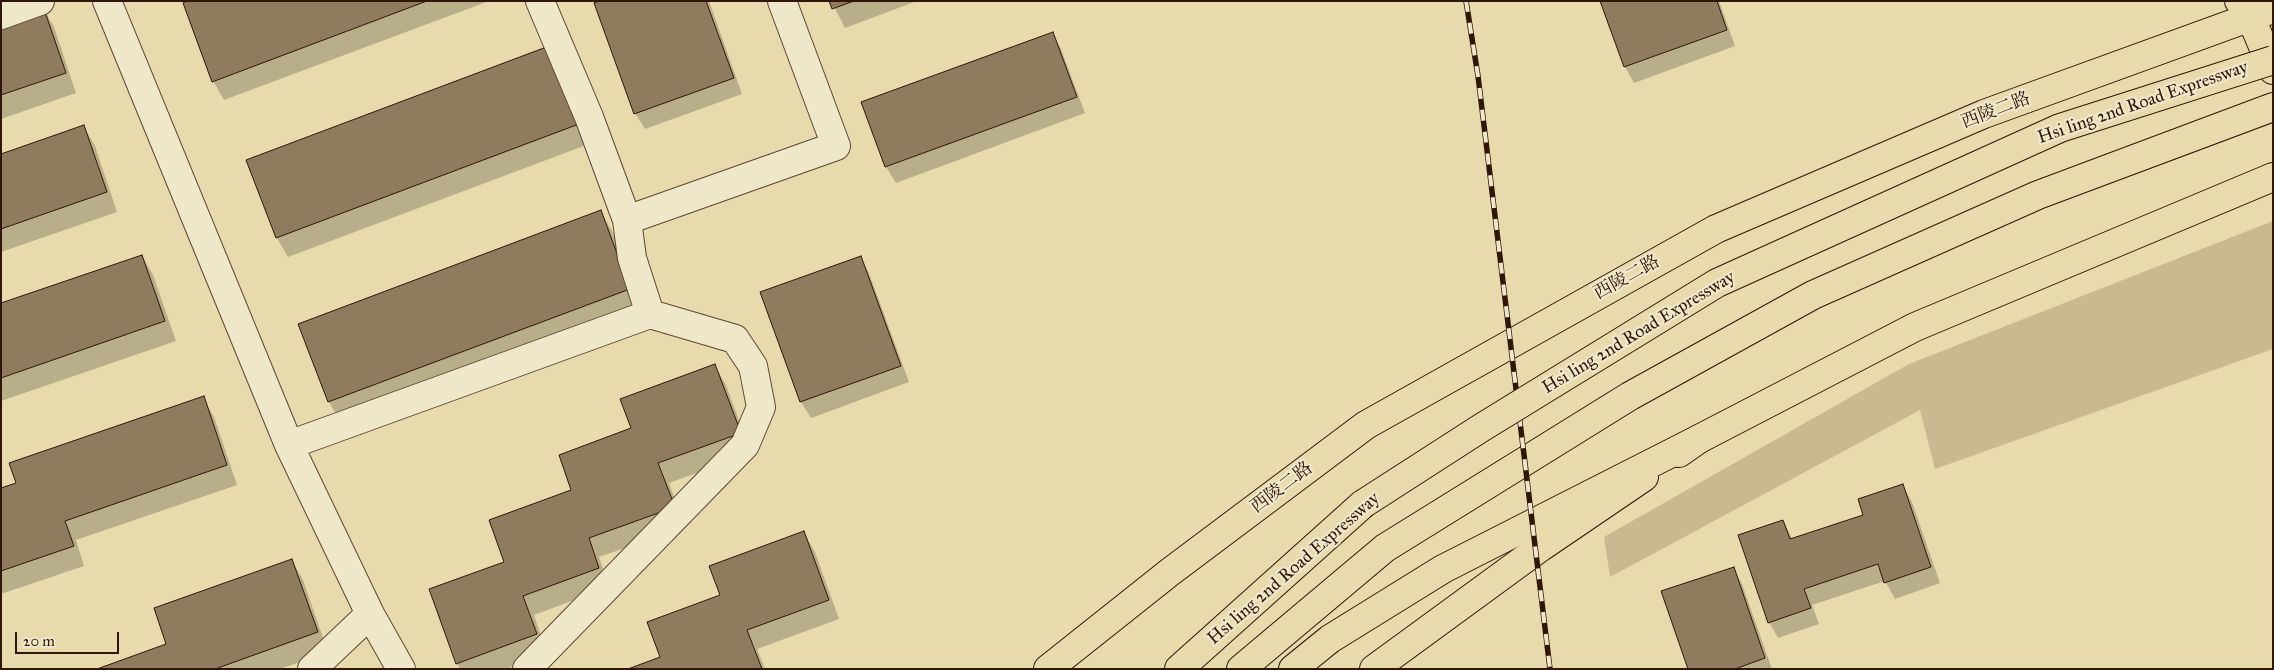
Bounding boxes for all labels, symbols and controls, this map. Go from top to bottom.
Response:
street label: Hsi ling 2nd Road Expressway [2035,57,2251,149]
street label: 西陵二路 [1959,88,2033,134]
street label: 西陵二路 [1590,251,1664,305]
street label: Hsi ling 2nd Road Expressway [1539,267,1739,399]
street label: 西陵二路 [1247,458,1317,518]
street label: Hsi ling 2nd Road Expressway [1203,488,1385,650]
scale bar [18,622,121,654]
text: 20 m [23,632,55,650]

